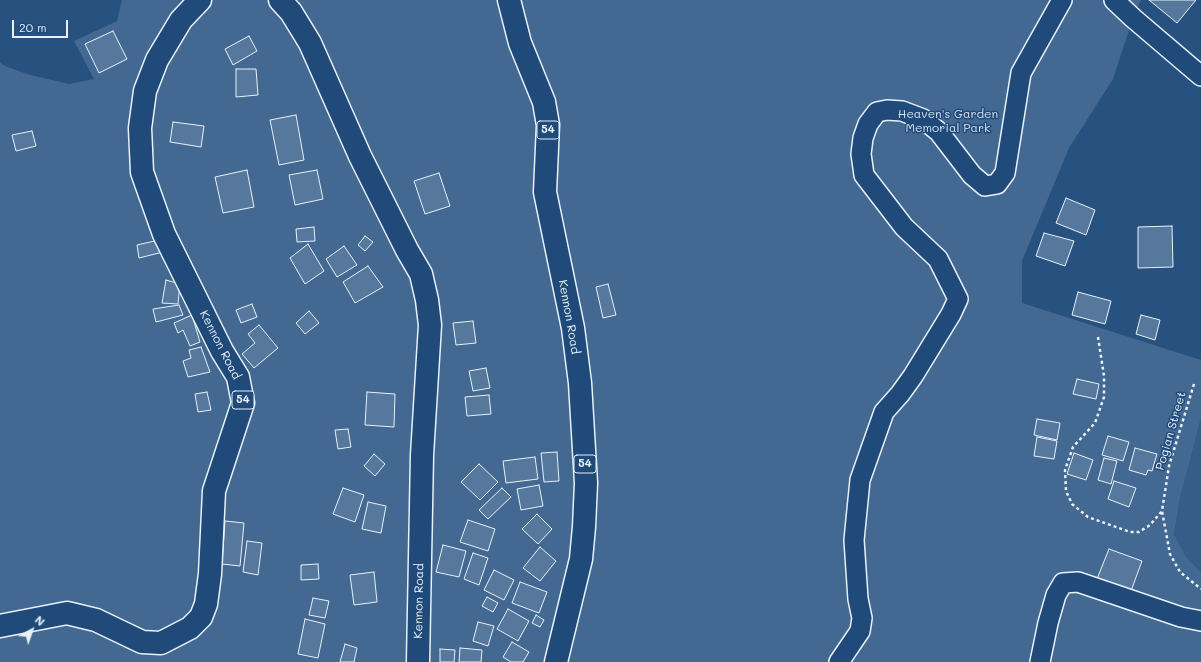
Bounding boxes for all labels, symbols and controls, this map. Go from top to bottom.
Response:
scale bar [14,12,70,38]
text: 20 m [19,19,47,35]
park label: Heaven's Garden Memorial Park [898,107,998,135]
road number: 54 [537,121,559,139]
street label: Kennon Road [555,279,583,355]
street label: Kennon Road [196,308,244,382]
street label: Pogian Street [1153,390,1189,472]
road number: 54 [232,391,254,409]
road number: 54 [574,455,596,473]
street label: Kennon Road [411,563,427,639]
north arrow [12,610,52,650]
text: N [32,612,48,629]

